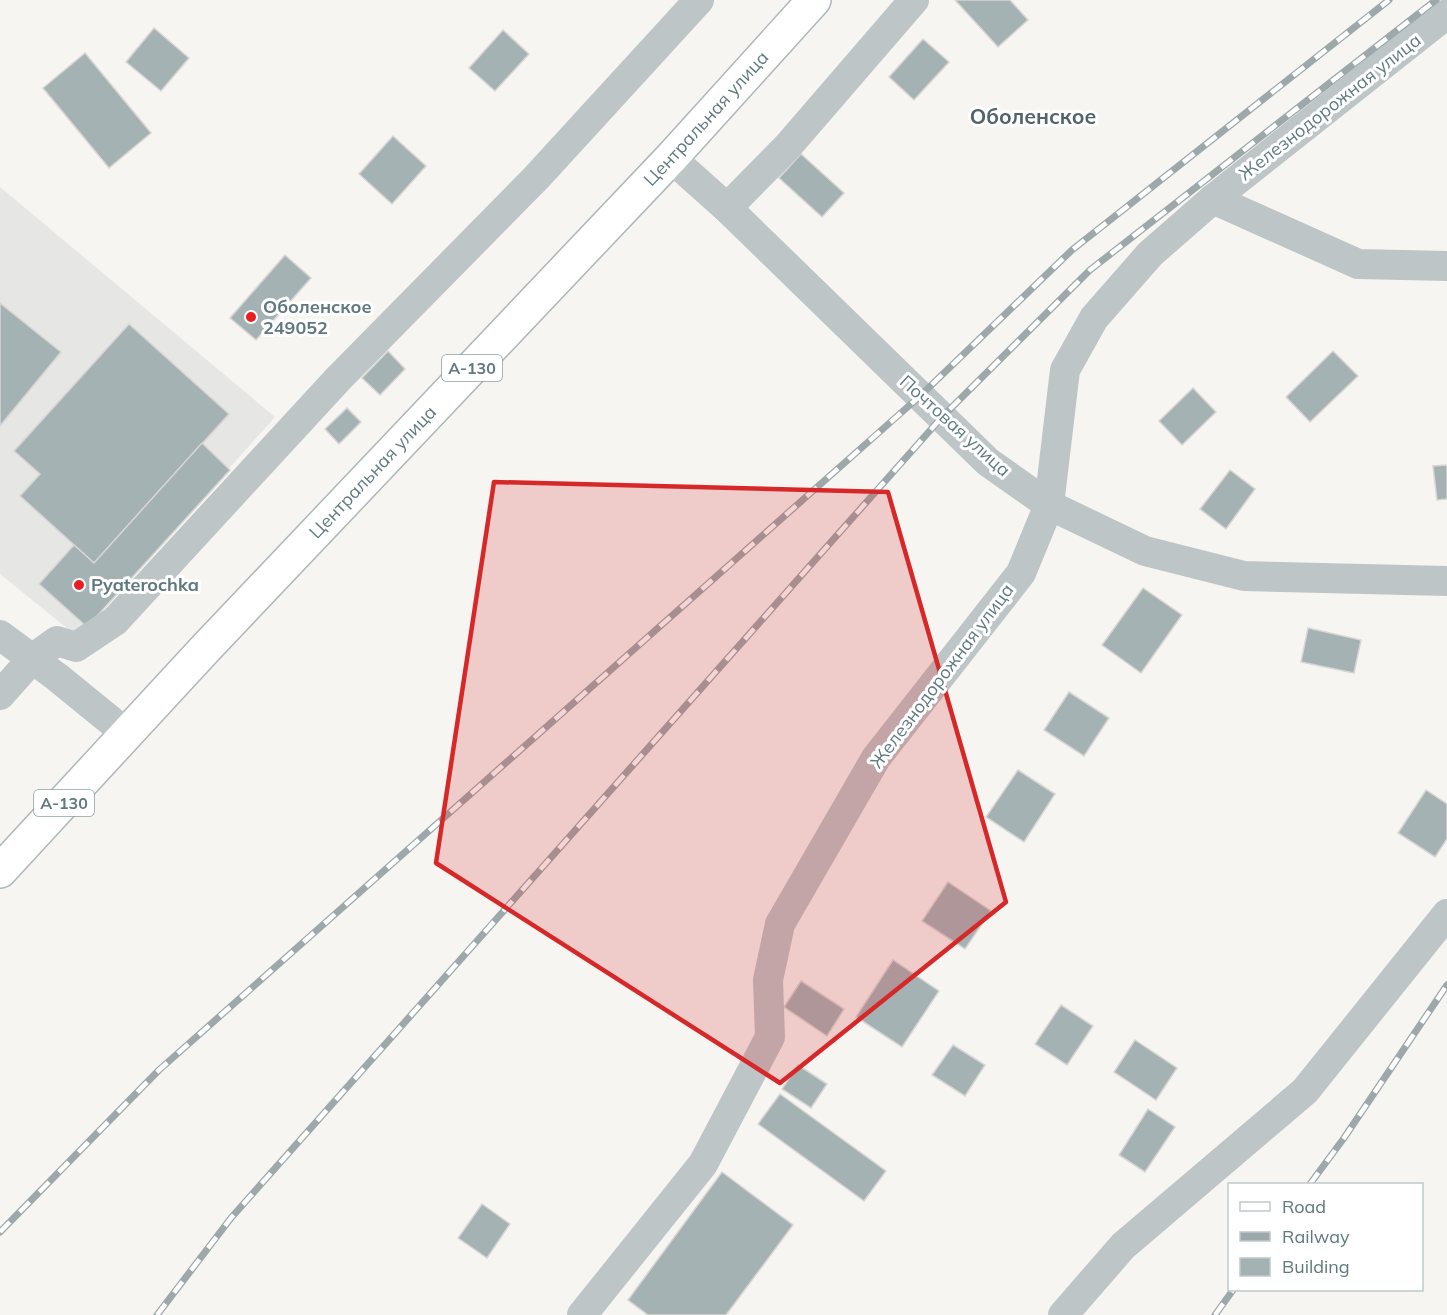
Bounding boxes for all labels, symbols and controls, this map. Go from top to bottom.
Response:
street label: Железнодорожная улица [1234,28,1425,185]
street label: Центральная улица [639,46,773,191]
district label: Оболенское [970,103,1096,129]
place label: Оболенское 249052 [263,295,372,339]
marker: Оболенское 249052 [244,310,258,324]
road number: А-130 [442,355,502,381]
street label: Почтовая улица [895,370,1015,481]
street label: Центральная улица [304,401,441,543]
place label: Pyaterochka [91,573,199,596]
marker: Pyaterochka [72,578,86,592]
street label: Железнодорожная улица [865,579,1018,772]
road number: А-130 [34,790,94,816]
legend [1228,1183,1423,1291]
text: Road [1282,1195,1326,1218]
text: Railway [1282,1225,1350,1248]
text: Building [1282,1255,1350,1278]

